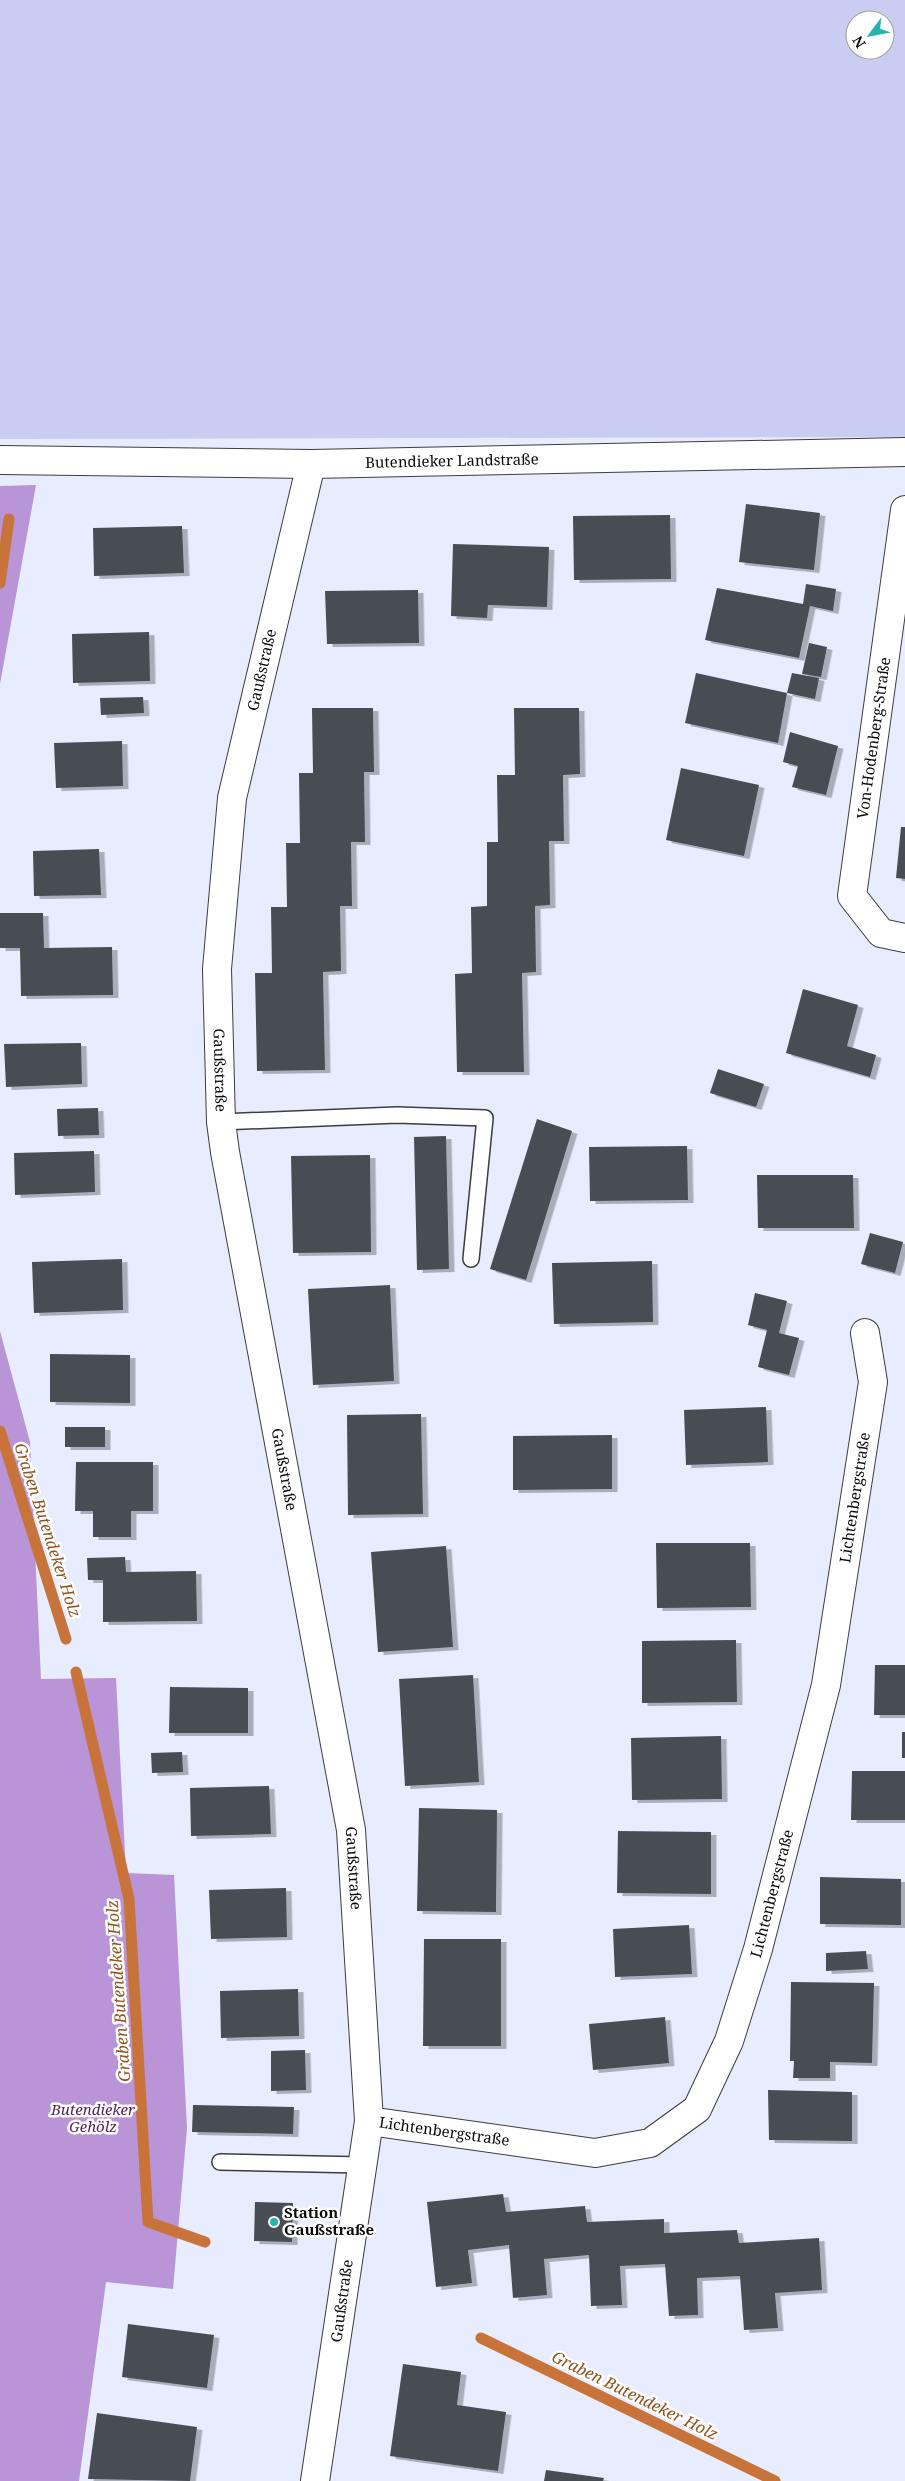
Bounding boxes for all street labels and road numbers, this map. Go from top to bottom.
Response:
street label: Butendieker Landstraße [365,448,539,472]
street label: Gaußstraße [242,627,280,713]
street label: Von-Hodenberg-Straße [852,656,894,820]
street label: Gaußstraße [210,1028,232,1112]
street label: Gaußstraße [268,1426,302,1512]
street label: Lichtenbergstraße [834,1431,874,1564]
street label: Gaußstraße [342,1826,367,1910]
street label: Lichtenbergstraße [745,1827,797,1960]
street label: Lichtenbergstraße [378,2112,511,2150]
street label: Gaußstraße [325,2258,357,2344]

